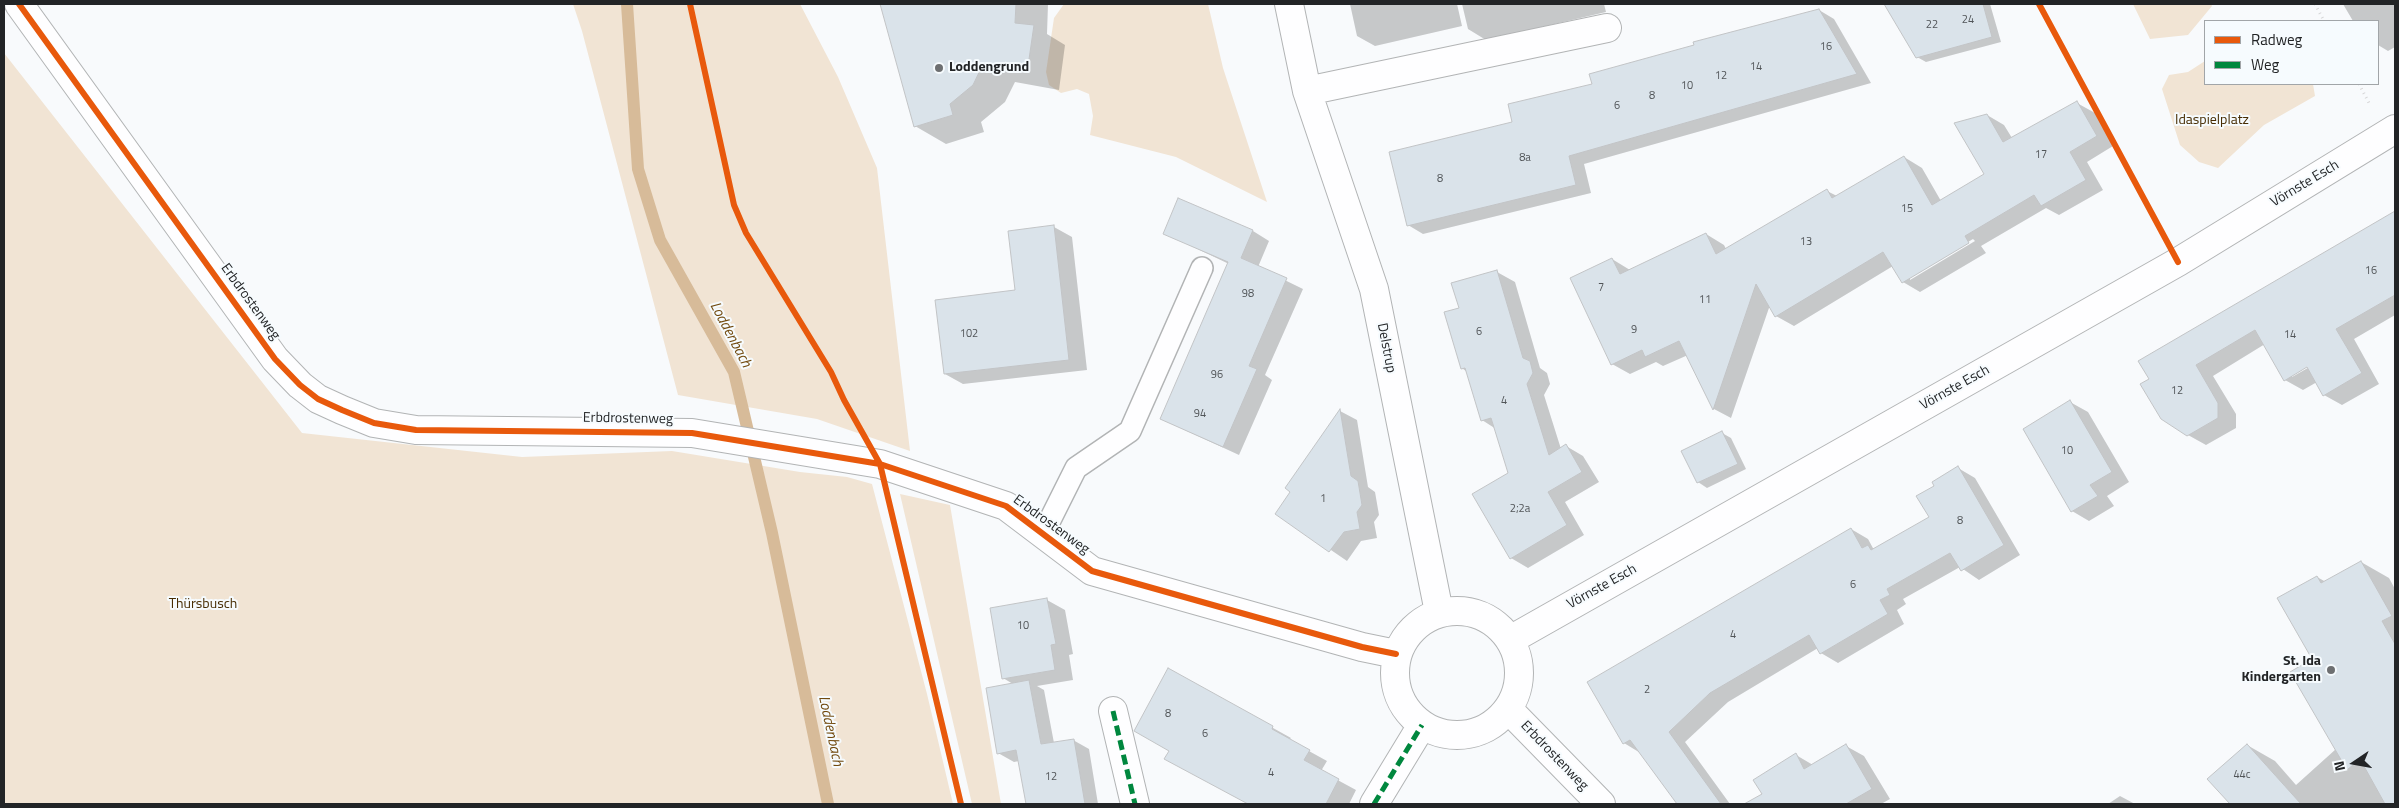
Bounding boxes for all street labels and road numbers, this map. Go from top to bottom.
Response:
street label: Vörnste Esch [2268,157,2342,211]
street label: Erbdrostenweg [217,261,283,343]
street label: Delstrup [1373,322,1399,374]
street label: Vörnste Esch [1917,362,1993,414]
street label: Erbdrostenweg [583,410,673,428]
street label: Erbdrostenweg [1010,492,1092,558]
street label: Vörnste Esch [1564,561,1640,613]
street label: Erbdrostenweg [1517,718,1591,794]

